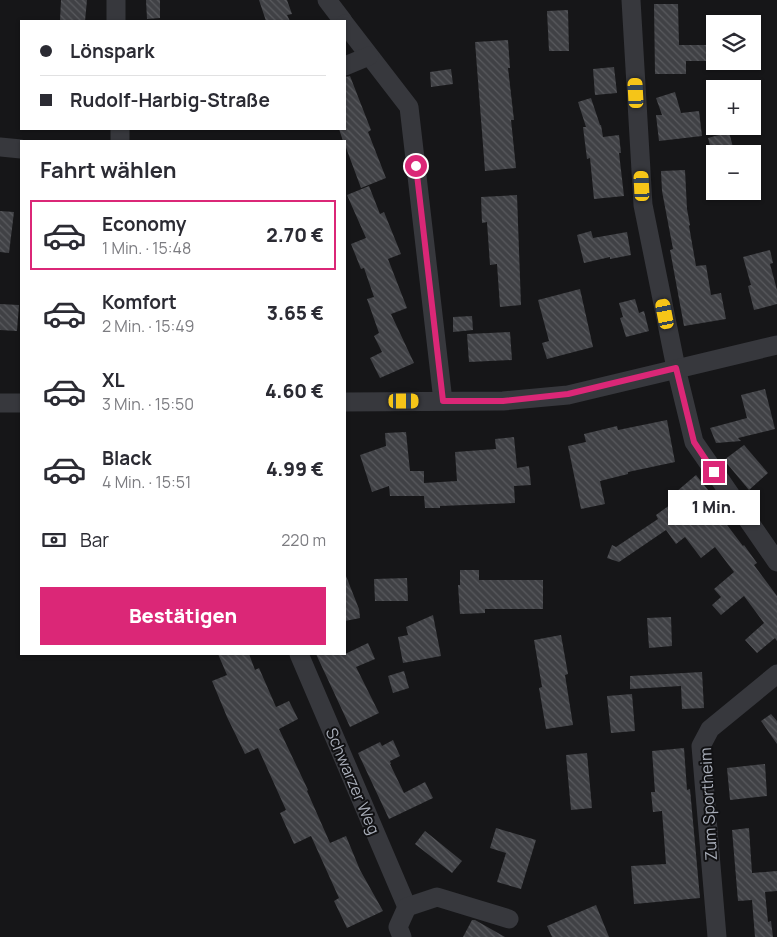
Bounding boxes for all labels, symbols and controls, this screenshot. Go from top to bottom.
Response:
map controls [706,15,761,200]
button: layers [706,15,761,70]
text: Lönspark [70,38,155,64]
car [627,78,644,108]
button: + [706,80,761,135]
text: Rudolf-Harbig-Straße [70,87,270,113]
button: − [706,145,761,200]
text: Fahrt wählen [40,155,177,185]
route start [405,155,427,177]
car [633,171,650,201]
text: Economy [102,211,186,237]
icon: car [42,213,87,258]
text: 2.70 € [266,222,324,248]
text: 1 Min. · 15:48 [102,237,191,259]
text: Komfort [102,289,177,315]
icon: car [42,291,87,336]
car [654,298,675,330]
text: 3.65 € [267,300,324,326]
text: 2 Min. · 15:49 [102,315,195,337]
text: XL [102,367,125,393]
icon: car [42,369,87,414]
text: 4.60 € [265,378,324,404]
text: 3 Min. · 15:50 [102,393,194,415]
car [389,394,419,409]
text: Black [102,445,151,471]
icon: car [42,447,87,492]
text: 4.99 € [266,456,324,482]
route end [703,461,725,483]
text: 4 Min. · 15:51 [102,471,191,493]
callout: 1 Min. [668,490,760,524]
text: 1 Min. [692,496,736,518]
icon: cash [40,526,68,554]
text: Bar [80,527,109,553]
text: 220 m [281,529,326,551]
button: Bestätigen [40,587,326,645]
street label: Schwarzer Weg [321,724,385,838]
street label: Zum Sportheim [694,747,722,861]

